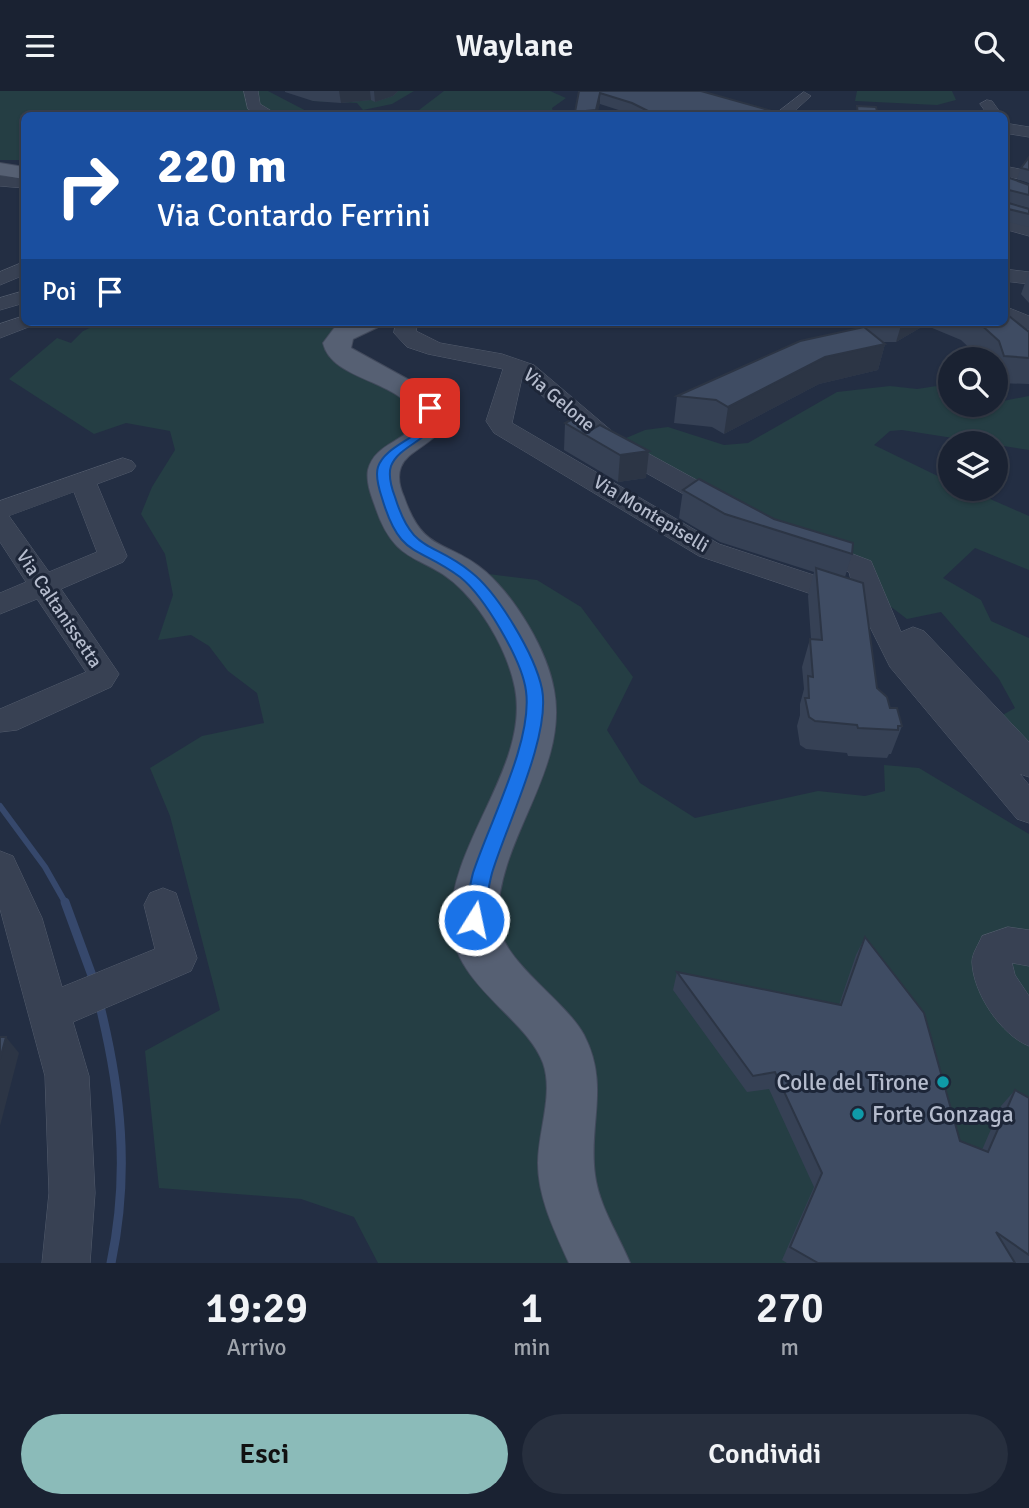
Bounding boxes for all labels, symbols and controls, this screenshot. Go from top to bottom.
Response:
text: Waylane [456,26,573,65]
icon: menu [21,27,59,65]
icon: search [970,27,1008,65]
text: 220 m [157,136,287,196]
icon: right [42,140,133,231]
text: Via Contardo Ferrini [157,196,431,235]
icon: arrive [91,273,129,311]
text: Poi [42,276,77,308]
map controls [938,347,1008,501]
button: search [938,347,1008,417]
street label: Via Gelone [518,363,600,437]
pin [400,378,460,438]
icon: arrive [411,389,449,427]
button: layers [938,431,1008,501]
street label: Via Montepiselli [589,470,713,558]
street label: Via Caltanissetta [11,546,107,672]
position arrow [437,883,511,957]
place label: Colle del Tirone [777,1068,929,1097]
marker: Colle del Tirone [935,1074,951,1090]
place label: Forte Gonzaga [872,1100,1014,1129]
marker: Forte Gonzaga [850,1106,866,1122]
text: 19:29 [205,1283,308,1334]
text: 1 [520,1283,543,1334]
text: 270 [756,1283,824,1334]
text: Arrivo [227,1333,286,1362]
text: min [513,1333,550,1362]
text: m [780,1333,799,1362]
button: Esci [21,1414,508,1494]
button: Condividi [522,1414,1008,1494]

